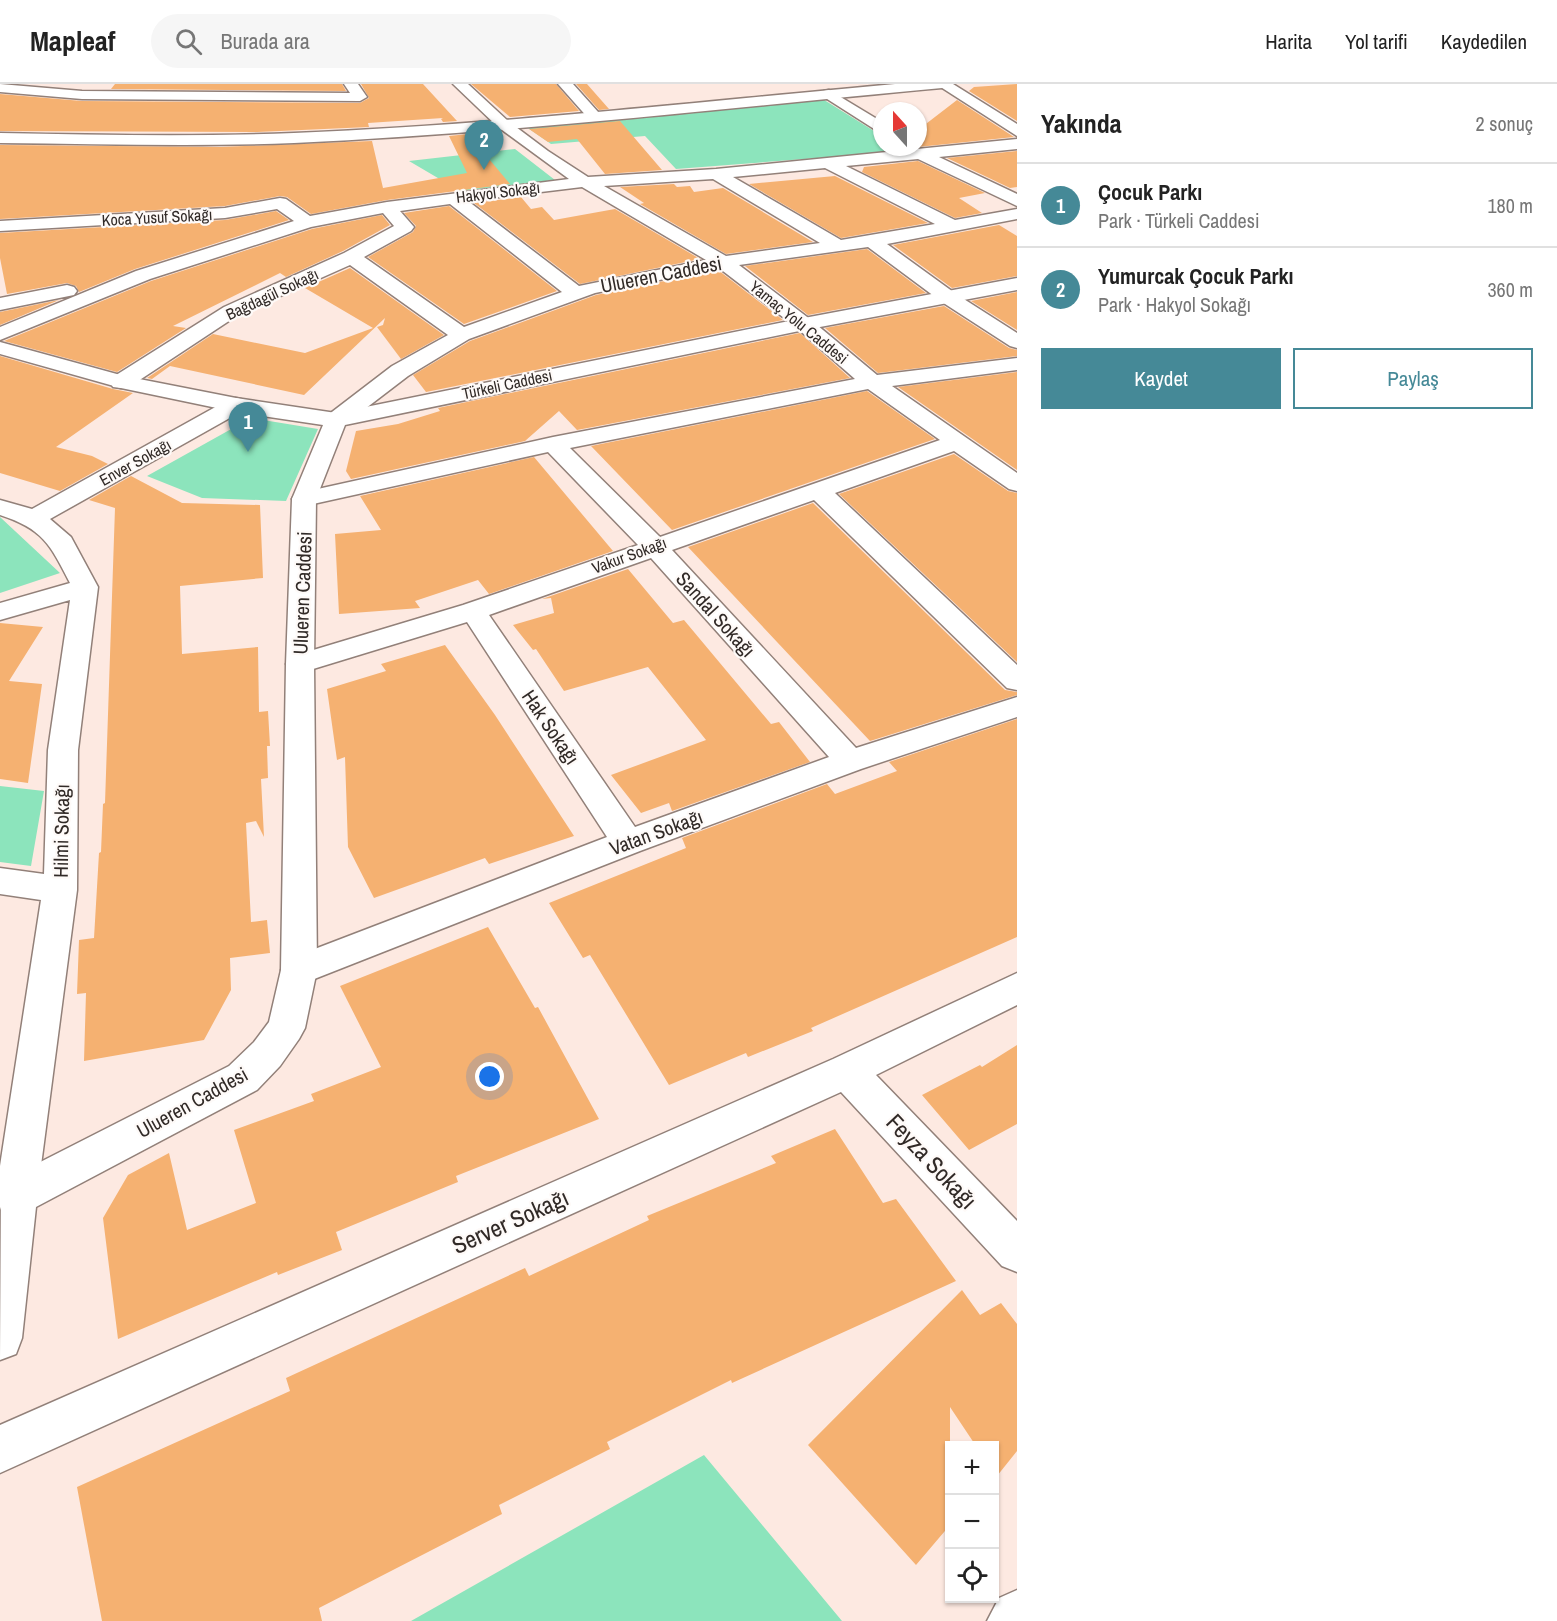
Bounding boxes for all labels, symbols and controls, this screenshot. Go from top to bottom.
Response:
search box [151,14,571,68]
text: Mapleaf [30,22,115,60]
icon: search [172,25,205,58]
text: Burada ara [220,26,310,56]
text: Harita [1265,27,1312,56]
text: Yol tarifi [1345,27,1408,56]
text: Kaydedilen [1441,27,1527,56]
north arrow [873,102,927,156]
text: Yakında [1041,106,1122,141]
text: 2 sonuç [1476,110,1533,137]
pin: 2 [464,120,504,170]
street label: Hakyol Sokağı [455,176,541,208]
text: Çocuk Parkı [1098,177,1202,207]
text: 1 [1056,192,1065,219]
text: 180 m [1487,192,1533,219]
street label: Koca Yusuf Sokağı [101,203,213,231]
text: Park · Türkeli Caddesi [1098,207,1259,234]
street label: Ulueren Caddesi [598,249,724,299]
text: Yumurcak Çocuk Parkı [1098,261,1294,291]
street label: Bağdagül Sokağı [222,263,322,325]
street label: Yamaç Yolu Caddesi [745,275,853,369]
text: 2 [1056,276,1065,303]
text: 360 m [1487,276,1533,303]
text: Park · Hakyol Sokağı [1098,291,1251,318]
button: Kaydet [1041,348,1281,409]
button: Paylaş [1293,348,1533,409]
street label: Türkeli Caddesi [460,364,554,404]
pin: 1 [228,402,268,452]
street label: Enver Sokağı [95,433,175,491]
street label: Ulueren Caddesi [286,531,318,655]
street label: Vakur Sokağı [589,531,669,579]
street label: Sandal Sokağı [670,565,762,663]
street label: Hak Sokağı [516,684,586,770]
street label: Hilmi Sokağı [47,784,75,878]
street label: Vatan Sokağı [606,803,706,861]
street label: Ulueren Caddesi [132,1060,252,1144]
your location [475,1062,504,1091]
street label: Feyza Sokağı [880,1106,984,1216]
street label: Server Sokağı [447,1181,573,1261]
map controls [945,1441,999,1603]
button: + [945,1441,999,1495]
button: − [945,1495,999,1549]
button: locate [945,1549,999,1603]

